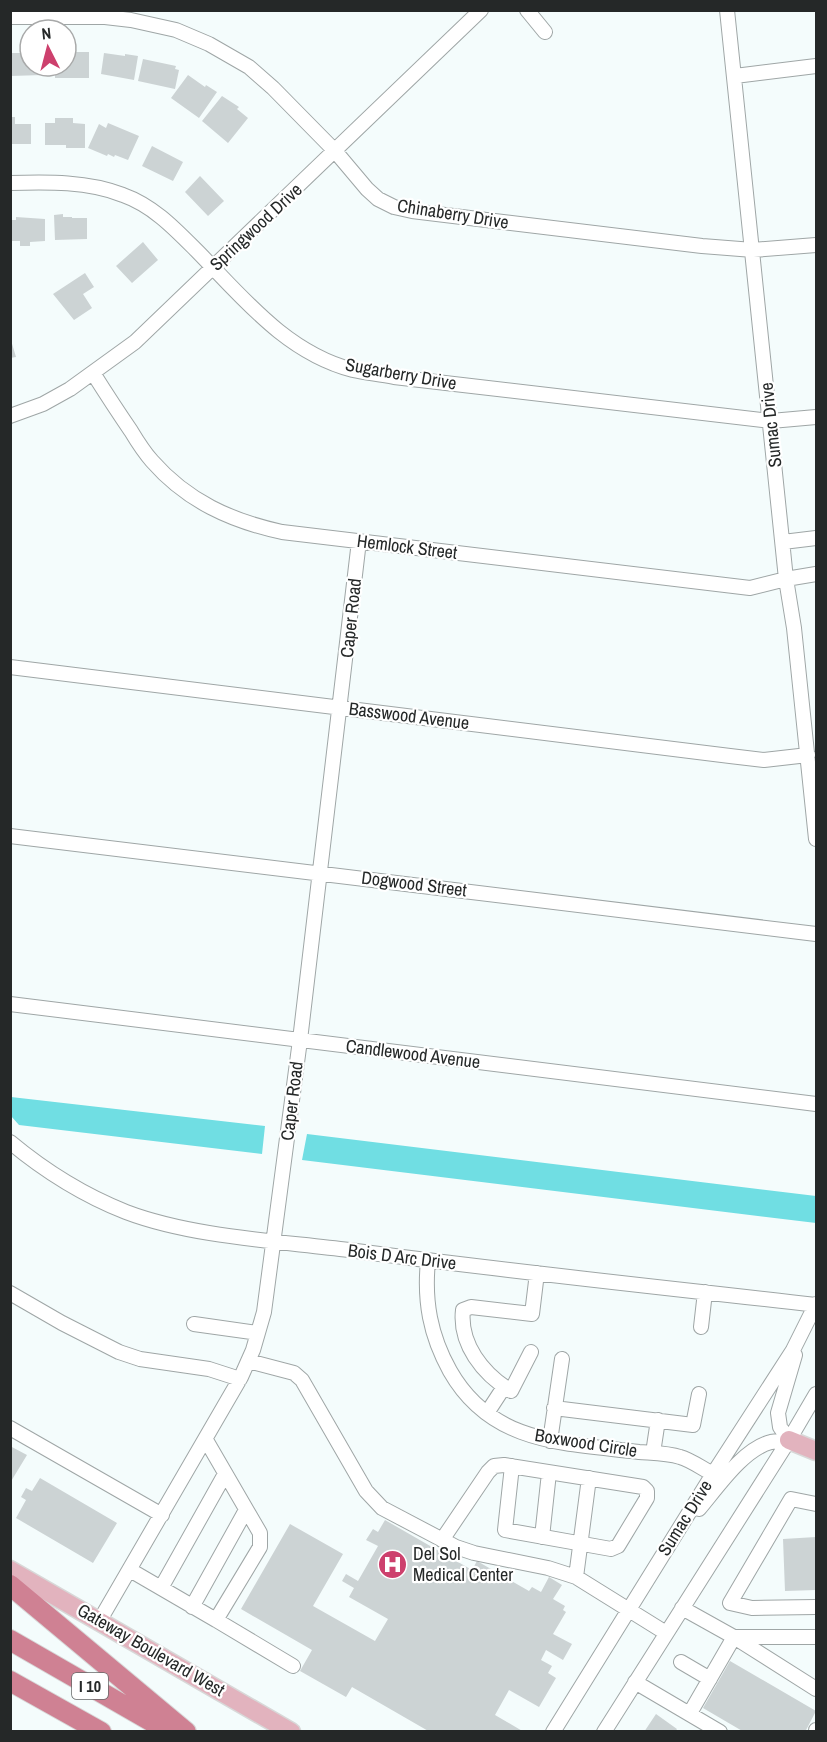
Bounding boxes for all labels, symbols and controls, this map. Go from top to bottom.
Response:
north arrow [18,18,78,78]
text: N [41,22,52,45]
street label: Springwood Drive [204,177,307,276]
street label: Chinaberry Drive [396,192,511,235]
street label: Sugarberry Drive [344,351,459,396]
street label: Sumac Drive [754,381,787,469]
street label: Hemlock Street [355,528,459,565]
street label: Caper Road [334,577,367,659]
street label: Basswood Avenue [347,696,471,735]
street label: Dogwood Street [360,865,468,902]
street label: Candlewood Avenue [344,1033,482,1074]
street label: Caper Road [274,1060,309,1142]
street label: Bois D Arc Drive [346,1237,458,1276]
street label: Boxwood Circle [533,1422,639,1463]
street label: Sumac Drive [651,1475,718,1561]
place label: Del Sol Medical Center [413,1541,513,1587]
hospital icon: Del Sol Medical Center [376,1548,408,1580]
street label: Gateway Boulevard West [73,1597,230,1702]
road number: I 10 [72,1673,108,1699]

